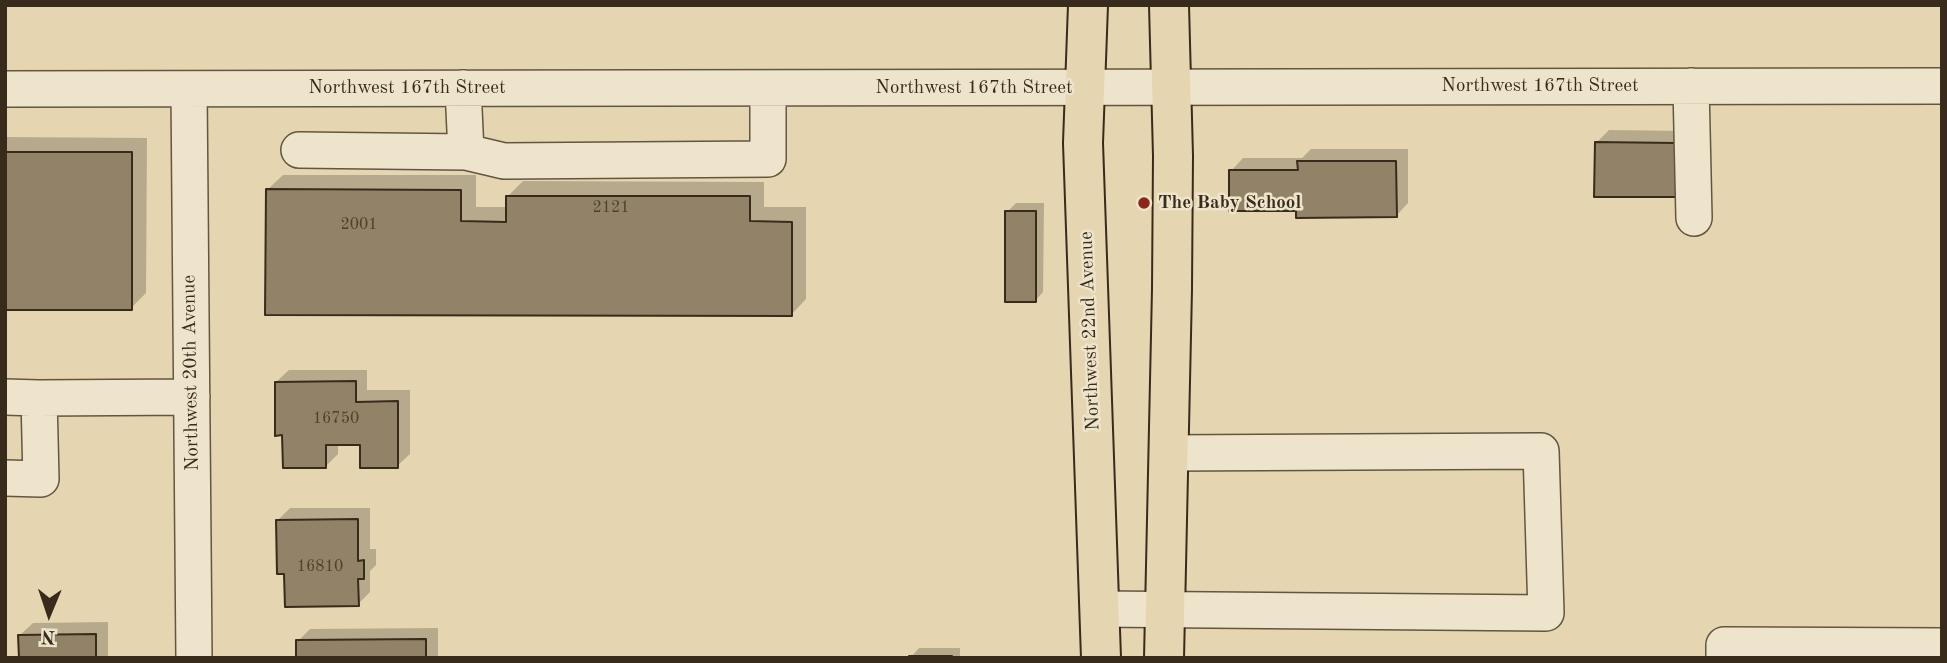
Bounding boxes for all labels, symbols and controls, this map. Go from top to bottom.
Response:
street label: Northwest 167th Street [1441,75,1639,97]
street label: Northwest 167th Street [308,77,506,99]
street label: Northwest 167th Street [875,77,1073,99]
place label: The Baby School [1158,192,1301,214]
marker: The Baby School [1136,195,1152,211]
house number: 2121 [592,198,630,218]
house number: 2001 [340,215,378,235]
street label: Northwest 22nd Avenue [1075,231,1105,431]
street label: Northwest 20th Avenue [178,275,204,471]
house number: 16750 [313,409,359,429]
house number: 16810 [297,557,343,577]
north arrow [14,579,84,649]
text: N [41,626,56,645]

